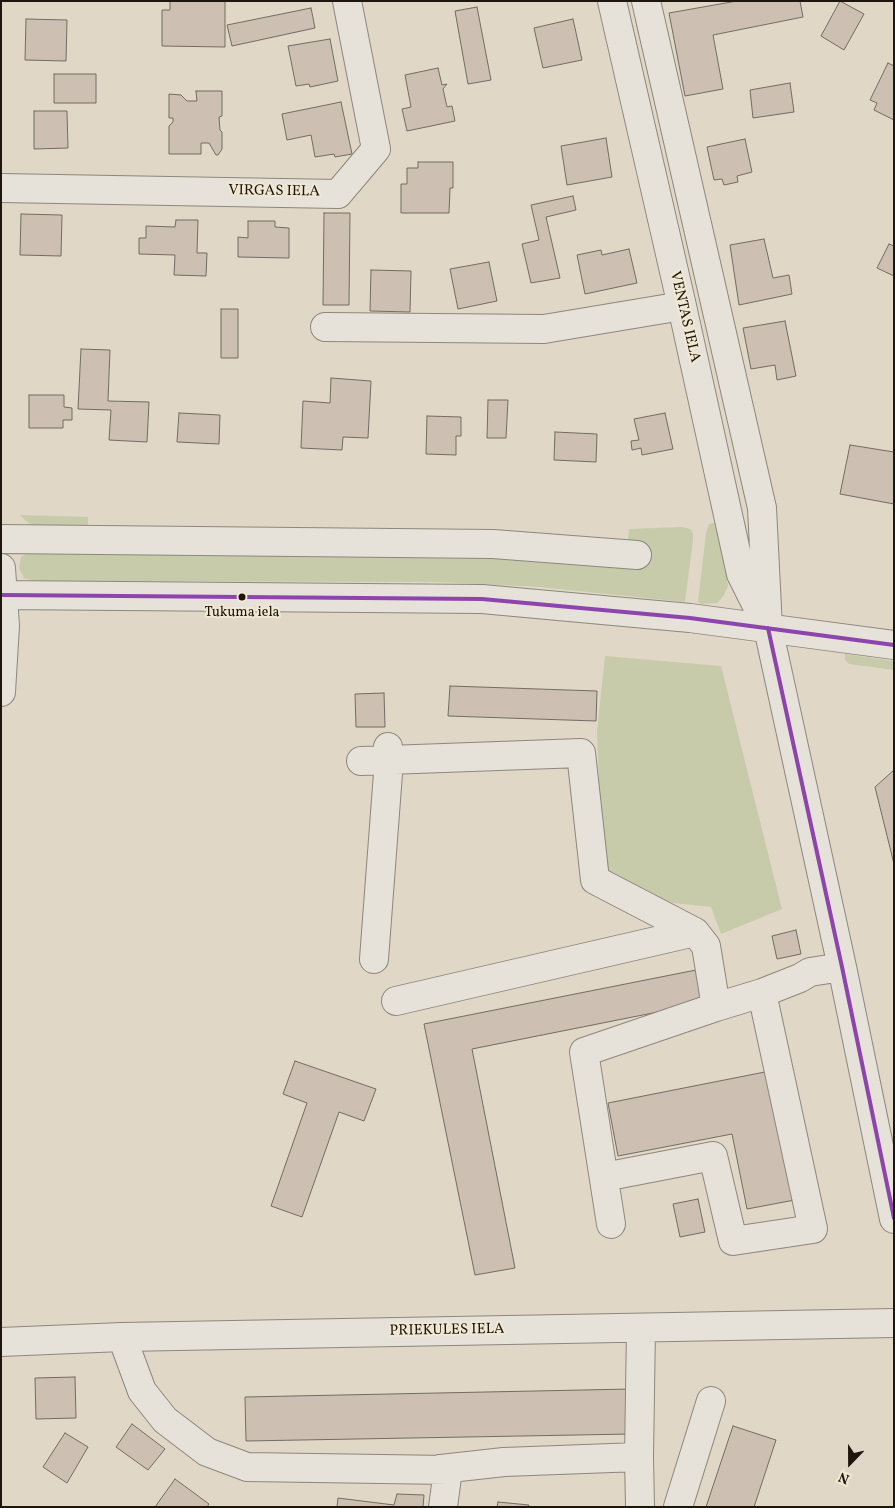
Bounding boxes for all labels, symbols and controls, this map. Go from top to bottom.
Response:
street label: VIRGAS IELA [228,182,320,202]
street label: VENTAS IELA [665,270,703,364]
marker: Tukuma iela [237,592,247,602]
place label: Tukuma iela [204,605,280,621]
street label: PRIEKULES IELA [389,1321,505,1341]
north arrow [825,1438,875,1488]
text: N [836,1467,852,1488]

